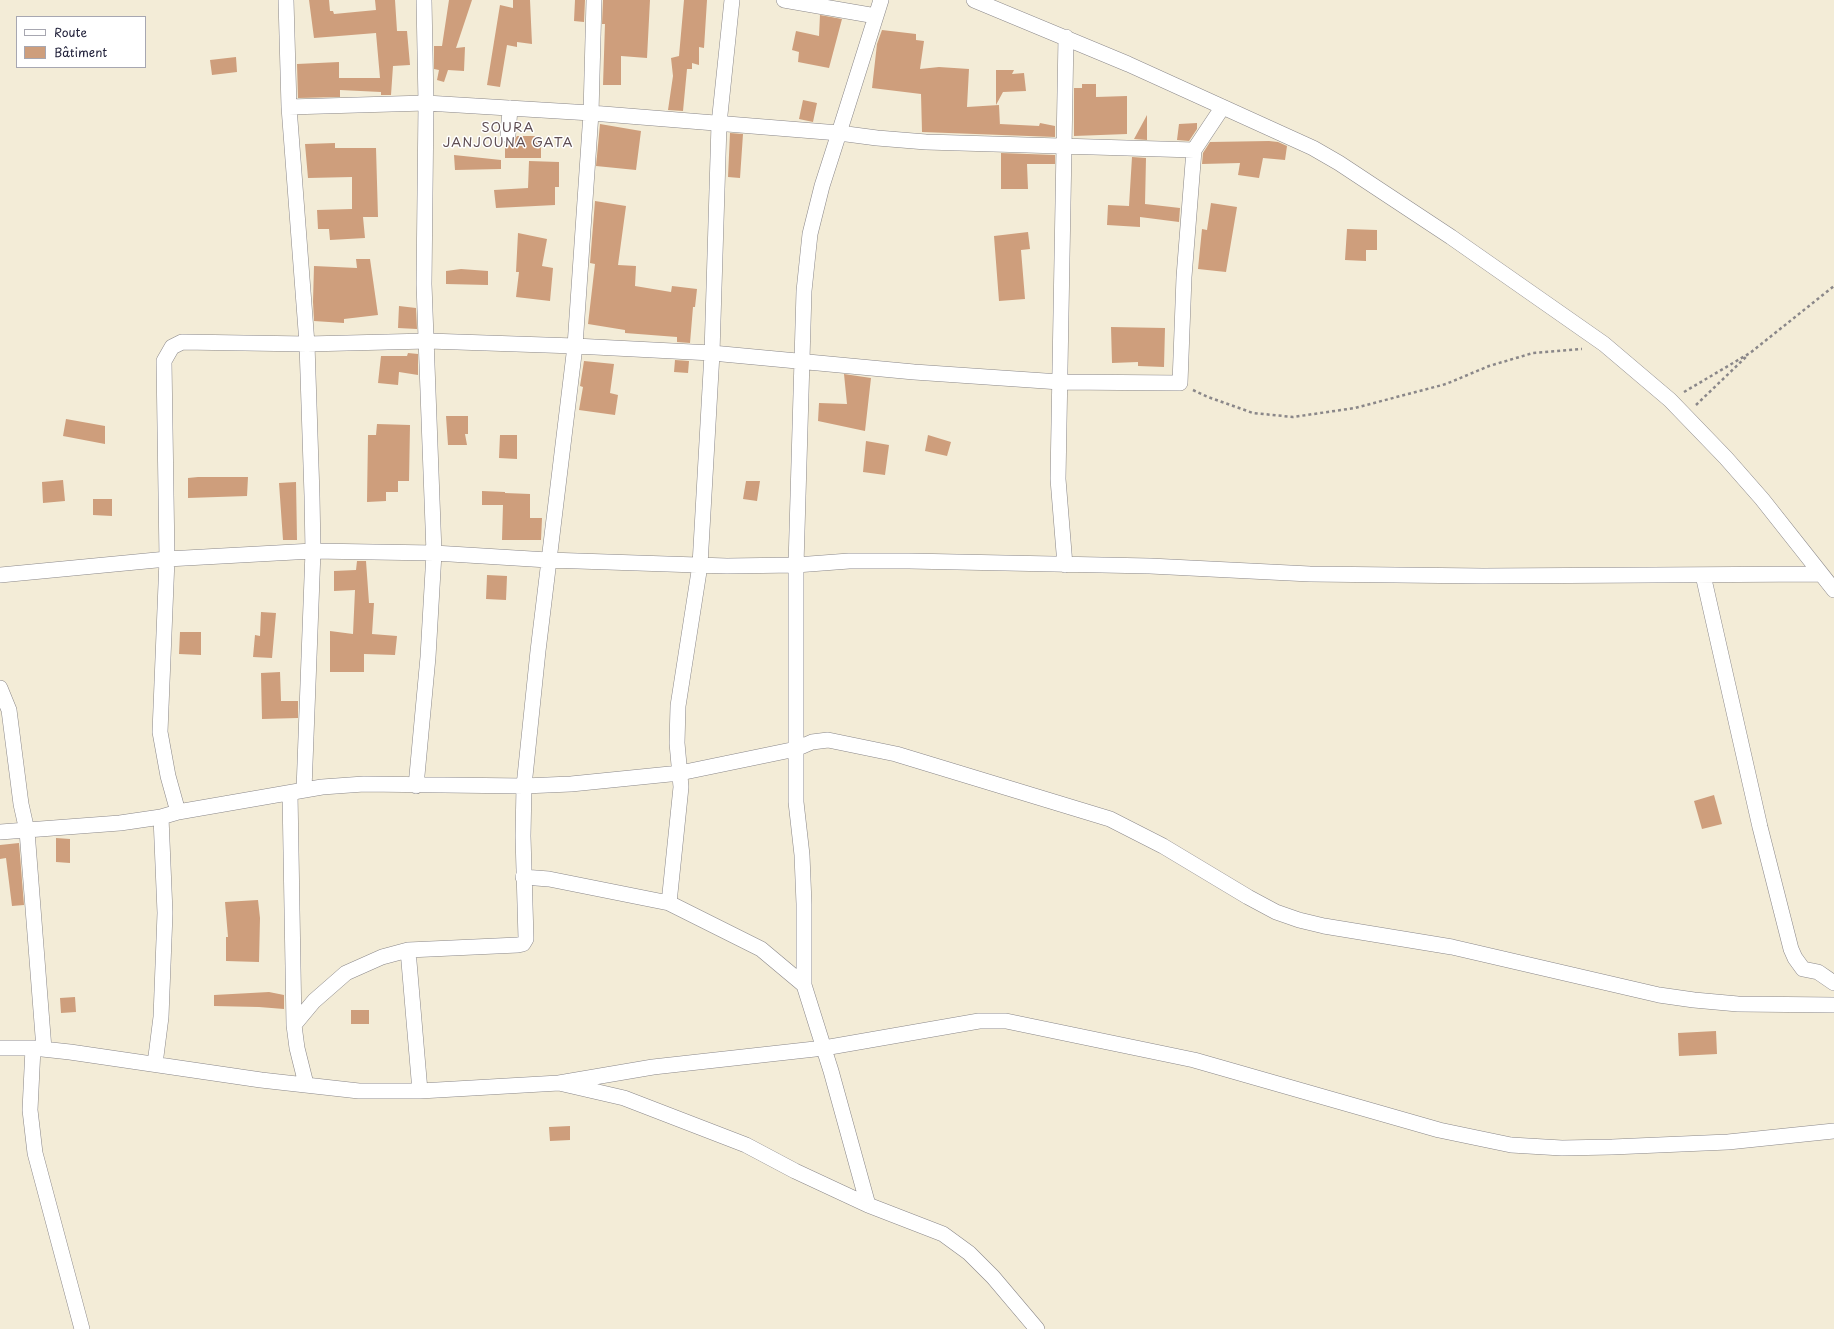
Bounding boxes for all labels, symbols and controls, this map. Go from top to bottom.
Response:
legend [16,16,146,68]
text: Route [54,23,87,41]
text: Bâtiment [54,43,107,61]
district label: SOURA JANJOUNA GATA [443,120,573,151]

